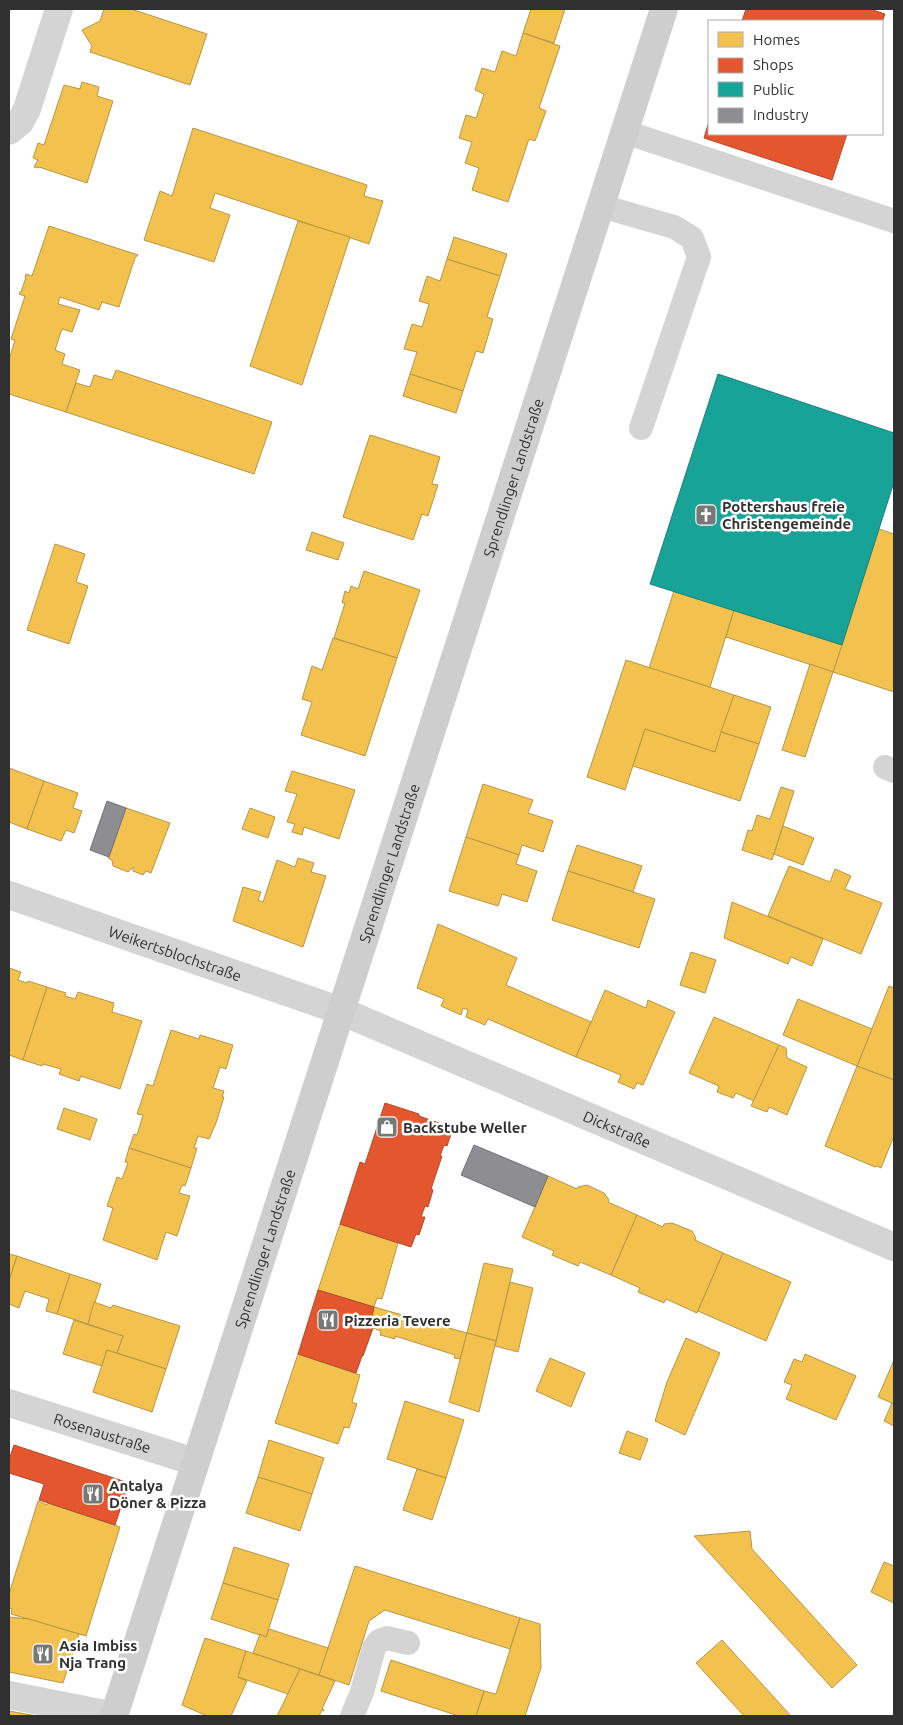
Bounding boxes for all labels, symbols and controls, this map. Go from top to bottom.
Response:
legend [708,20,883,135]
text: Homes [753,31,800,48]
text: Shops [753,56,794,73]
text: Public [753,81,794,98]
text: Industry [753,106,808,123]
street label: Sprendlinger Landstraße [479,396,547,559]
place label: Pottershaus freie Christengemeinde [722,498,851,532]
church icon: Pottershaus freie Christengemeinde [694,503,718,527]
street label: Sprendlinger Landstraße [355,782,422,945]
street label: Weikertsblochstraße [106,922,244,984]
street label: Dickstraße [581,1107,654,1151]
shop icon: Backstube Weller [375,1115,399,1139]
place label: Backstube Weller [403,1119,527,1136]
street label: Sprendlinger Landstraße [231,1167,298,1330]
restaurant icon: Pizzeria Tevere [316,1308,340,1332]
place label: Pizzeria Tevere [344,1312,451,1329]
street label: Rosenaustraße [52,1409,153,1456]
place label: Antalya Döner & Pizza [109,1477,206,1511]
restaurant icon: Antalya Döner & Pizza [81,1482,105,1506]
place label: Asia Imbiss Nja Trang [59,1637,137,1671]
restaurant icon: Asia Imbiss Nja Trang [31,1642,55,1666]

